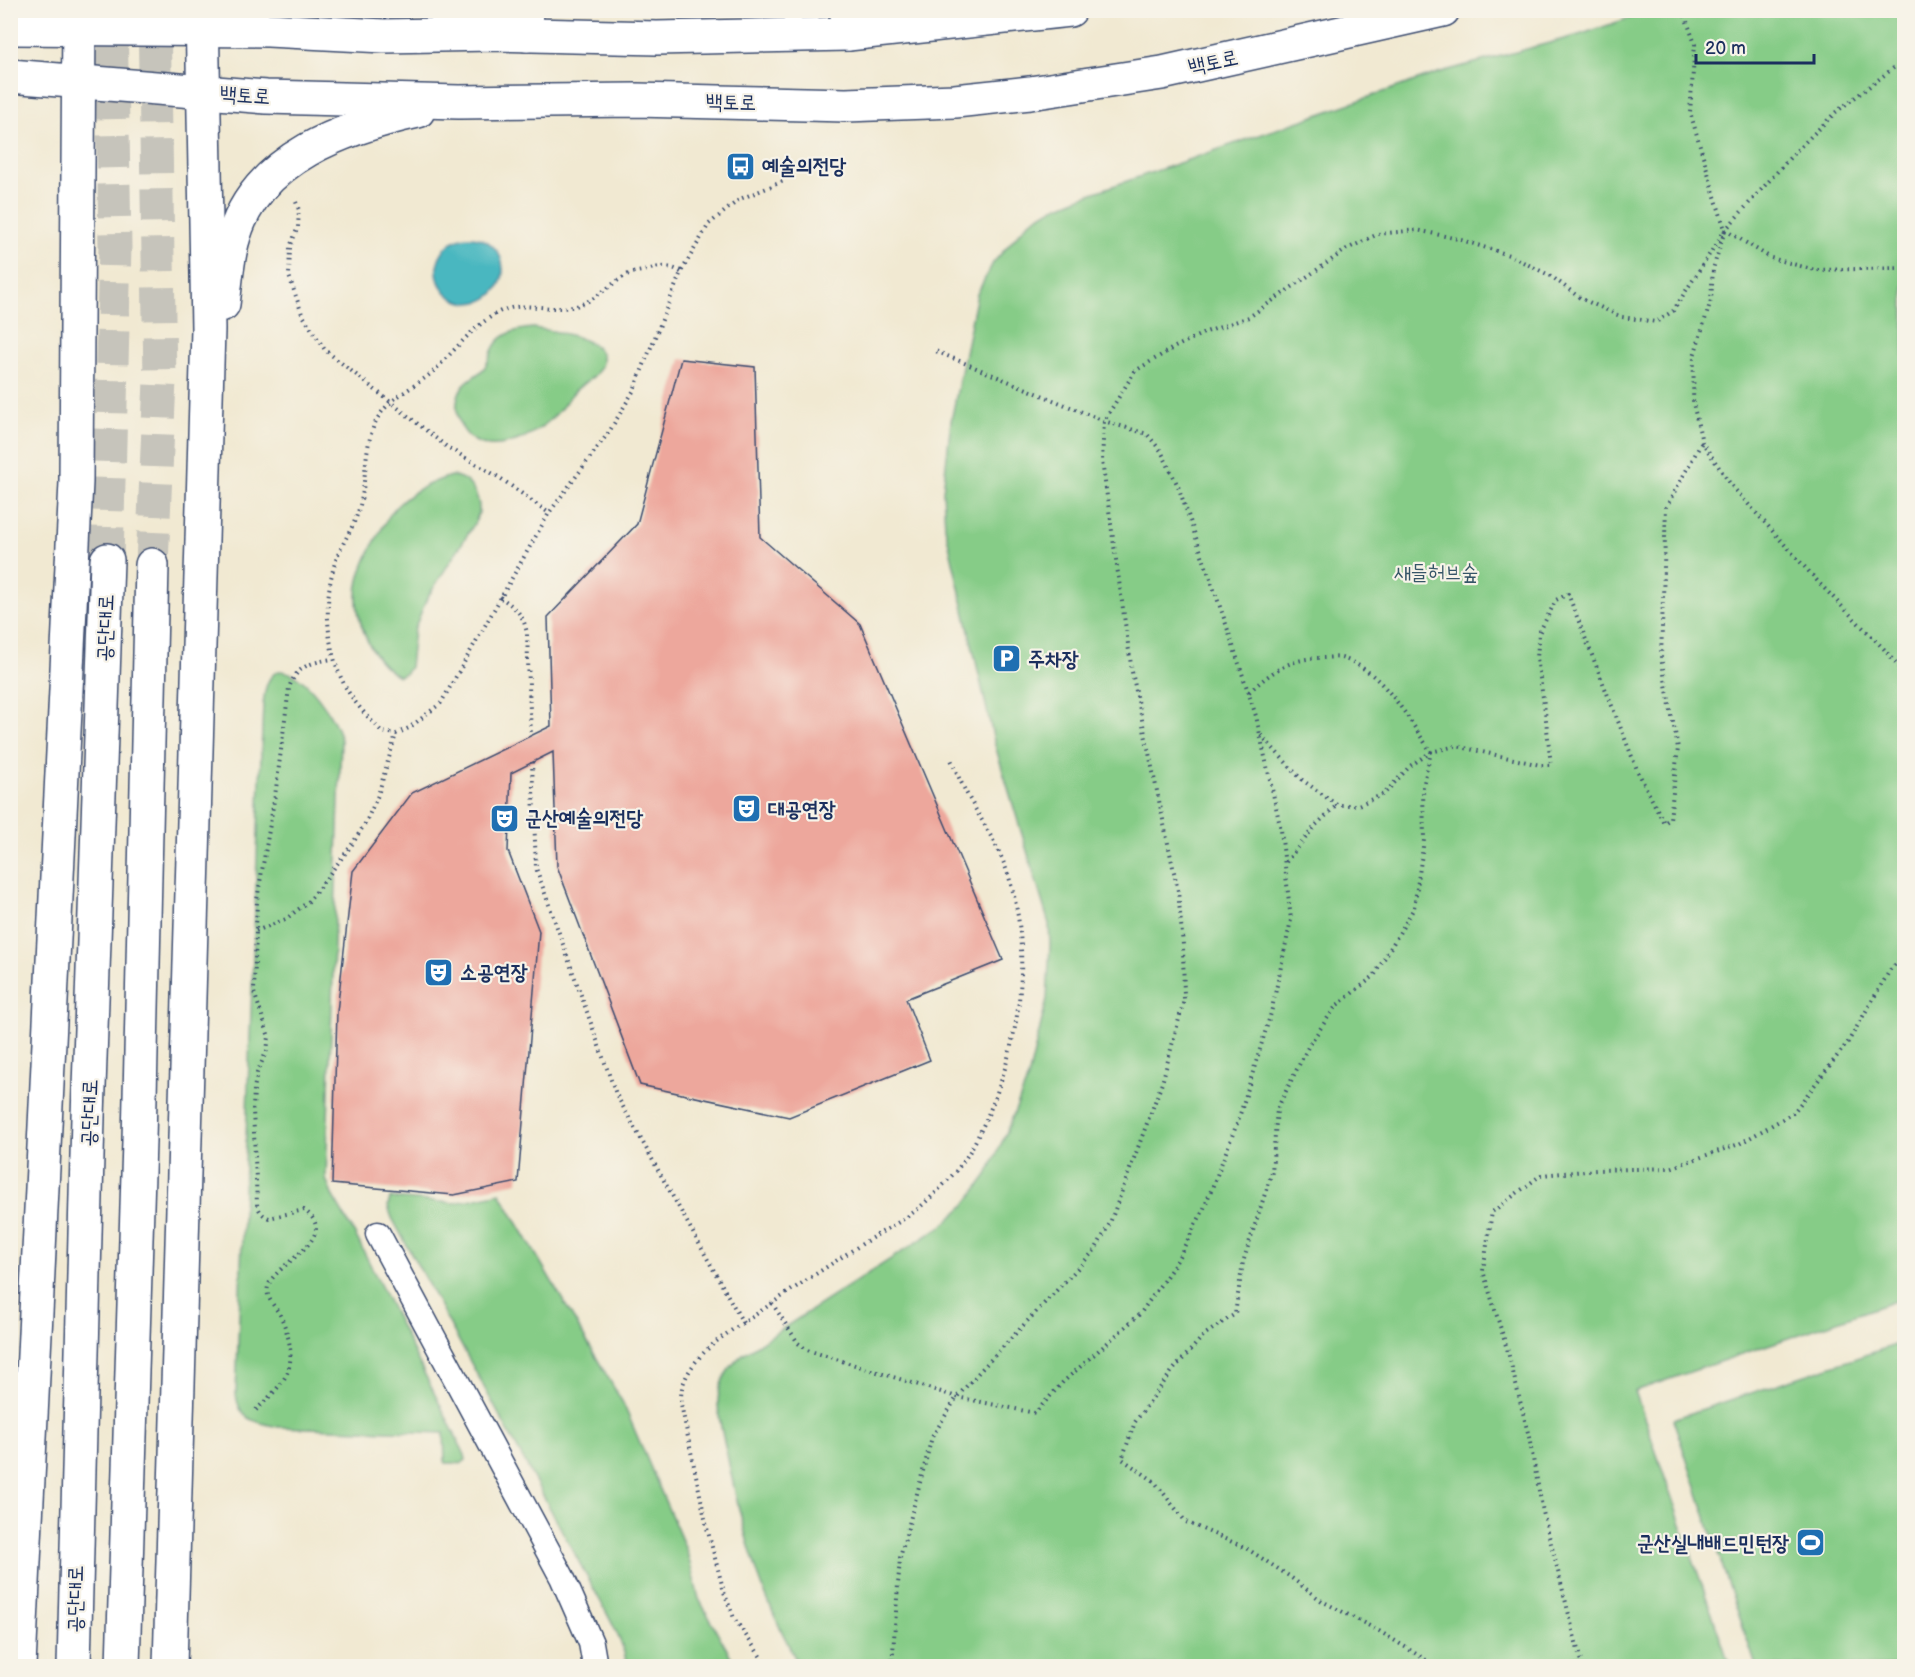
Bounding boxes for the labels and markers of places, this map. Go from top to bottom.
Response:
bus stop icon: 예술의전당 [725,150,757,182]
place label: 예술의전당 [762,154,847,179]
parking icon: 주차장 [991,643,1023,675]
place label: 주차장 [1028,647,1079,672]
theatre icon: 대공연장 [731,793,763,825]
place label: 대공연장 [768,797,836,822]
theatre icon: 군산예술의전당 [488,802,520,834]
place label: 군산예술의전당 [525,806,643,831]
theatre icon: 소공연장 [423,956,455,988]
place label: 소공연장 [460,960,528,985]
sports icon: 군산실내배드민턴장 [1794,1527,1826,1559]
place label: 군산실내배드민턴장 [1637,1531,1789,1556]

